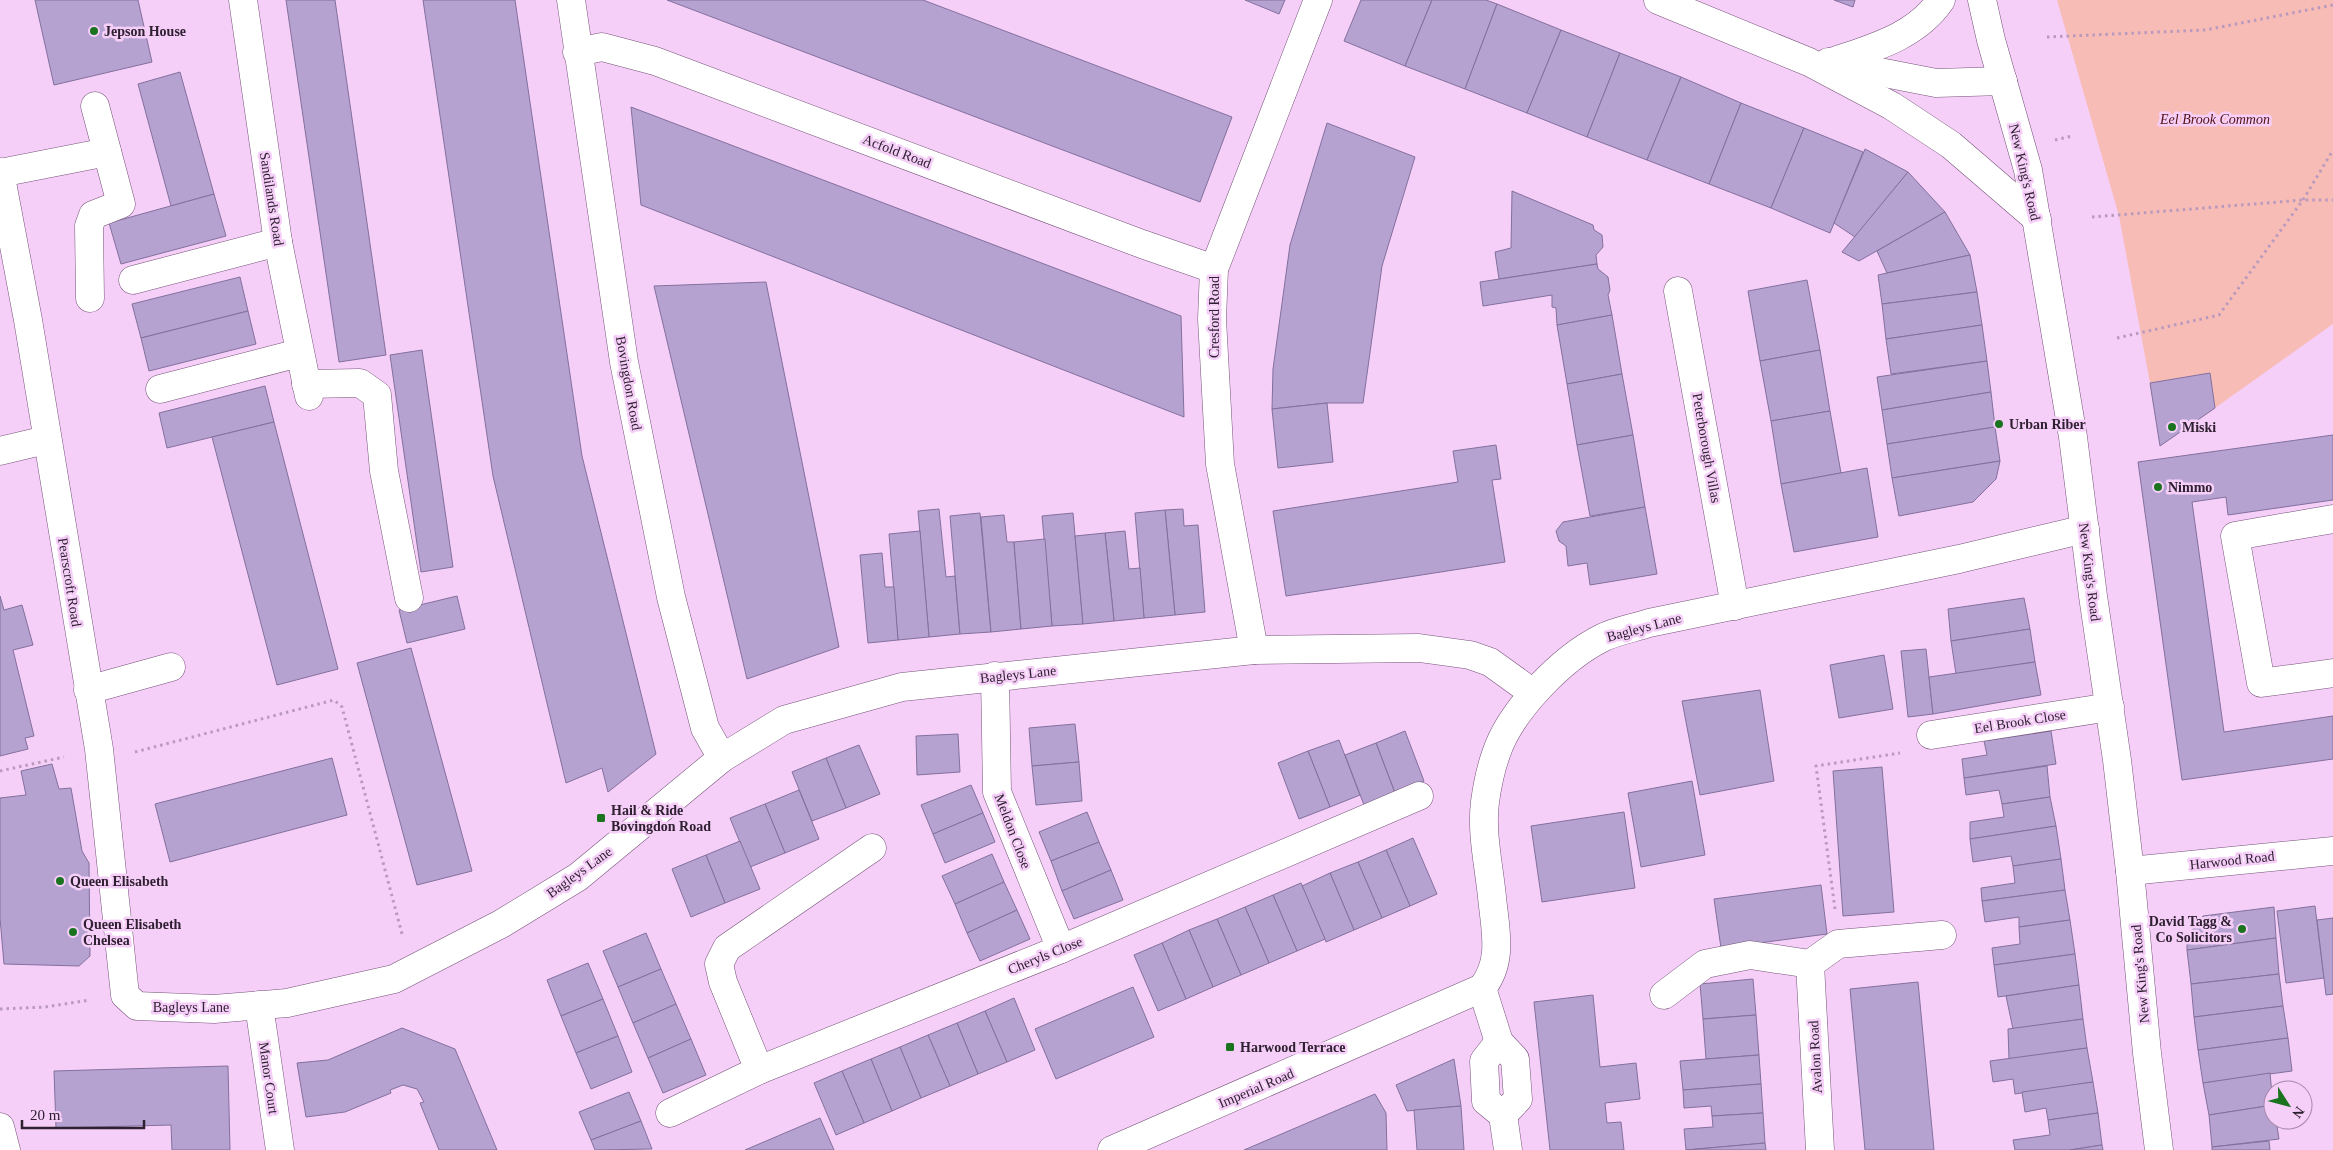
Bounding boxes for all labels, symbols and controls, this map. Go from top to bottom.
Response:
place label: Jepson House [104,24,186,39]
marker: Jepson House [88,25,100,37]
park label: Eel Brook Common [2159,112,2270,127]
street label: New King's Road [2006,122,2043,222]
street label: Acfold Road [861,132,933,171]
street label: Sandilands Road [257,151,286,247]
street label: Cresford Road [1207,276,1222,358]
street label: Bovingdon Road [613,335,644,431]
street label: Peterborough Villas [1689,392,1724,504]
place label: Urban Riber [2009,417,2086,432]
marker: Urban Riber [1993,418,2005,430]
place label: Miski [2182,420,2216,435]
marker: Miski [2166,421,2178,433]
place label: Nimmo [2168,480,2212,495]
marker: Nimmo [2152,481,2164,493]
street label: New King's Road [2076,522,2103,622]
street label: Pearscroft Road [55,537,84,628]
street label: Bagleys Lane [1605,610,1683,645]
street label: Bagleys Lane [979,663,1057,686]
street label: Eel Brook Close [1973,707,2067,736]
street label: Meldon Close [991,792,1034,871]
place label: Hail & Ride Bovingdon Road [611,803,711,834]
marker: Hail & Ride Bovingdon Road [595,812,607,824]
street label: Bagleys Lane [544,844,615,901]
street label: Harwood Road [2189,849,2275,872]
place label: Queen Elisabeth [70,874,169,889]
marker: Queen Elisabeth [54,875,66,887]
place label: David Tagg & Co Solicitors [2149,914,2233,945]
place label: Queen Elisabeth Chelsea [83,917,182,948]
marker: David Tagg & Co Solicitors [2236,923,2248,935]
street label: New King's Road [2129,924,2152,1024]
marker: Queen Elisabeth Chelsea [67,926,79,938]
street label: Cheryls Close [1006,934,1085,977]
street label: Bagleys Lane [153,1000,229,1015]
street label: Avalon Road [1806,1020,1825,1094]
place label: Harwood Terrace [1240,1040,1345,1055]
street label: Manor Court [256,1041,281,1115]
marker: Harwood Terrace [1224,1041,1236,1053]
street label: Imperial Road [1216,1066,1296,1111]
north arrow [2263,1080,2313,1130]
scale bar [22,1098,145,1130]
text: N [2289,1104,2307,1121]
text: 20 m [30,1107,61,1123]

